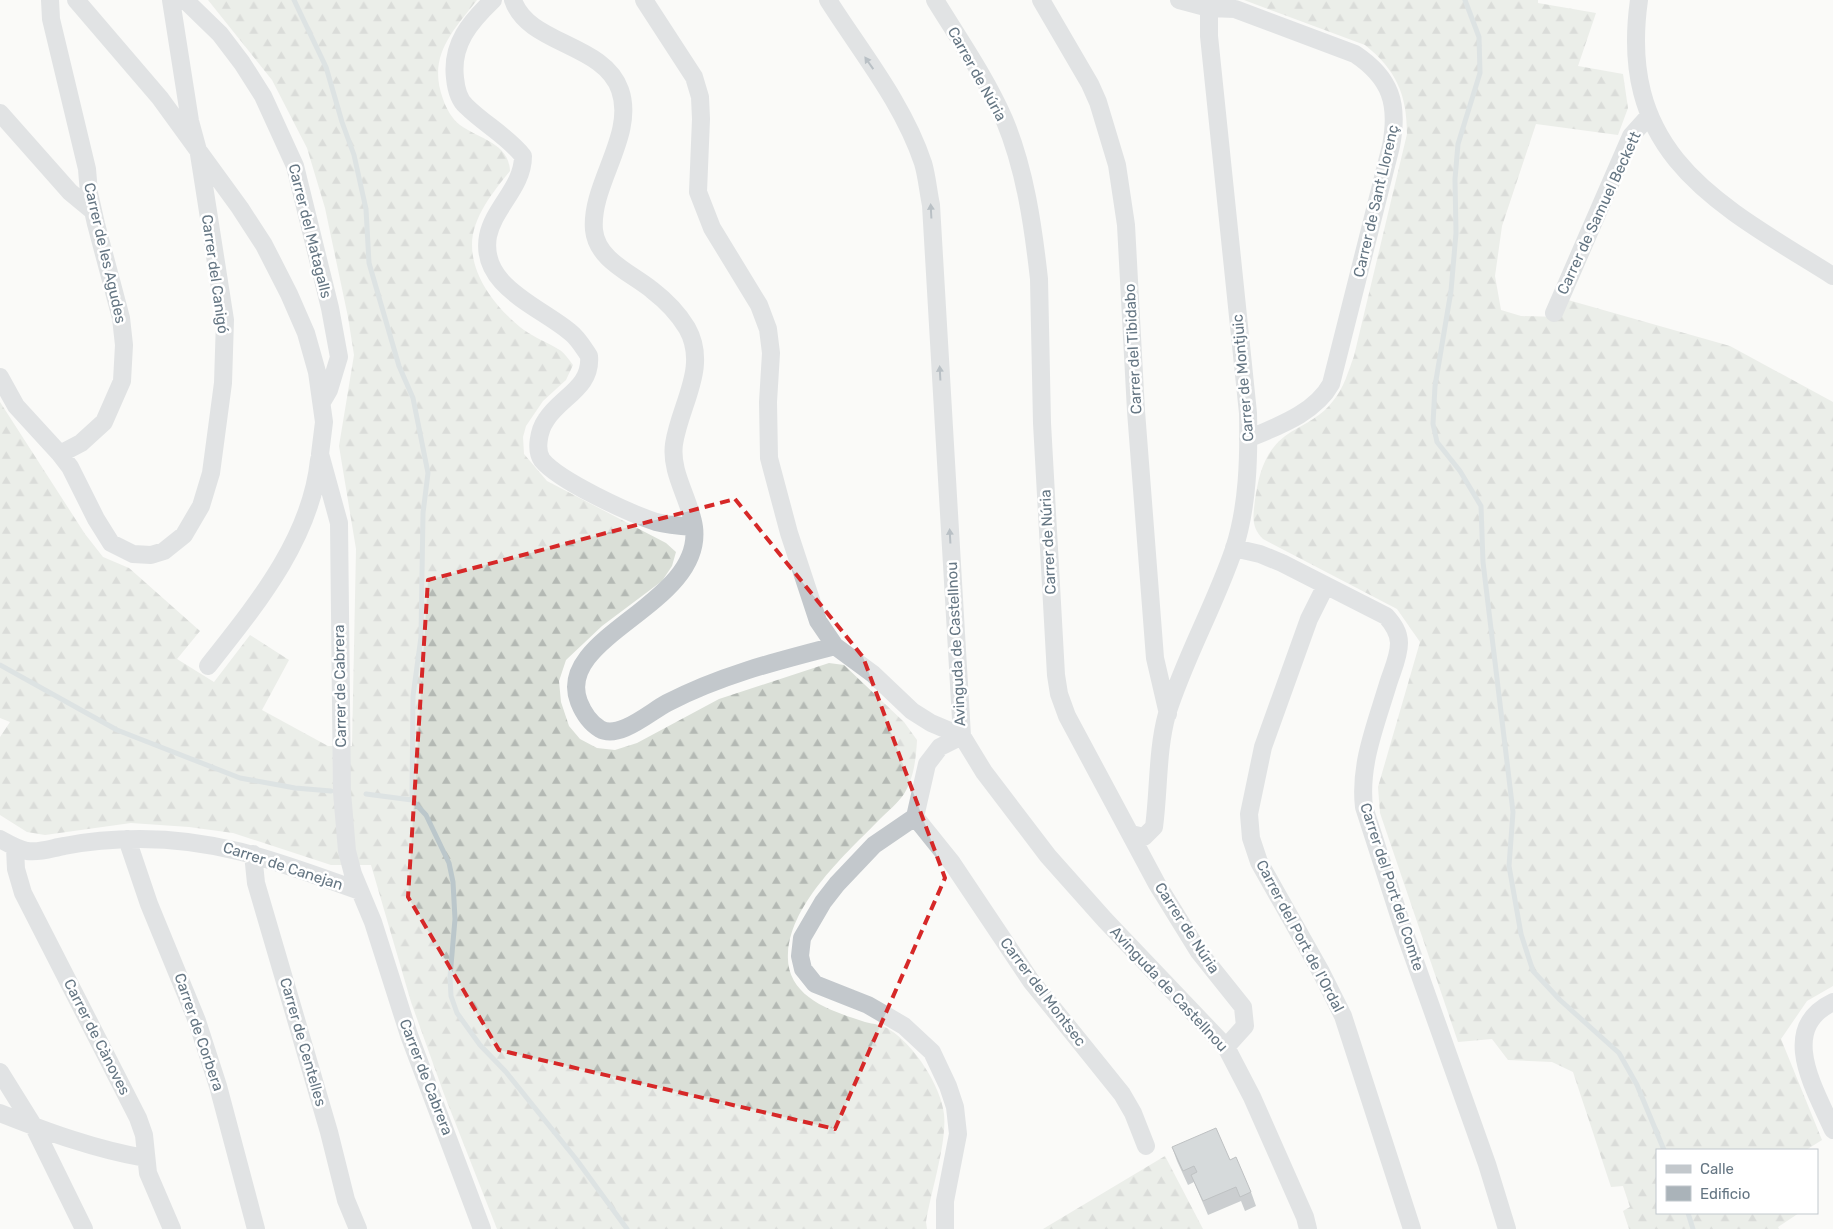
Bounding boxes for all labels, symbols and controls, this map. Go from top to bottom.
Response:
street label: Carrer de Núria [944,24,1010,124]
one-way arrow [864,56,874,70]
street label: Carrer de Sant Llorenç [1350,123,1402,279]
street label: Carrer de Samuel Beckett [1553,129,1645,297]
street label: Carrer del Matagalls [285,162,336,300]
street label: Carrer de les Agudes [80,181,130,325]
one-way arrow [927,203,935,219]
street label: Carrer del Canigó [198,213,232,335]
street label: Carrer del Tibidabo [1121,283,1145,415]
street label: Carrer de Montjuic [1228,313,1258,443]
one-way arrow [936,365,944,381]
street label: Carrer de Núria [1036,489,1060,595]
one-way arrow [945,527,953,543]
street label: Avinguda de Castellnou [943,561,969,727]
street label: Carrer de Cabrera [330,624,350,748]
street label: Carrer del Port del Comte [1356,801,1428,973]
street label: Carrer de Canejan [221,838,345,894]
street label: Carrer del Port de l'Ordal [1252,857,1348,1015]
street label: Carrer de Núria [1151,879,1223,977]
street label: Avinguda de Castellnou [1106,923,1232,1055]
street label: Carrer del Montsec [996,934,1090,1050]
street label: Carrer de Corbera [170,971,228,1093]
street label: Carrer de Cànoves [60,976,134,1098]
street label: Carrer de Centelles [276,976,330,1109]
street label: Carrer de Cabrera [396,1016,456,1138]
legend [1656,1149,1818,1214]
text: Calle [1700,1160,1734,1178]
text: Edificio [1700,1185,1750,1203]

